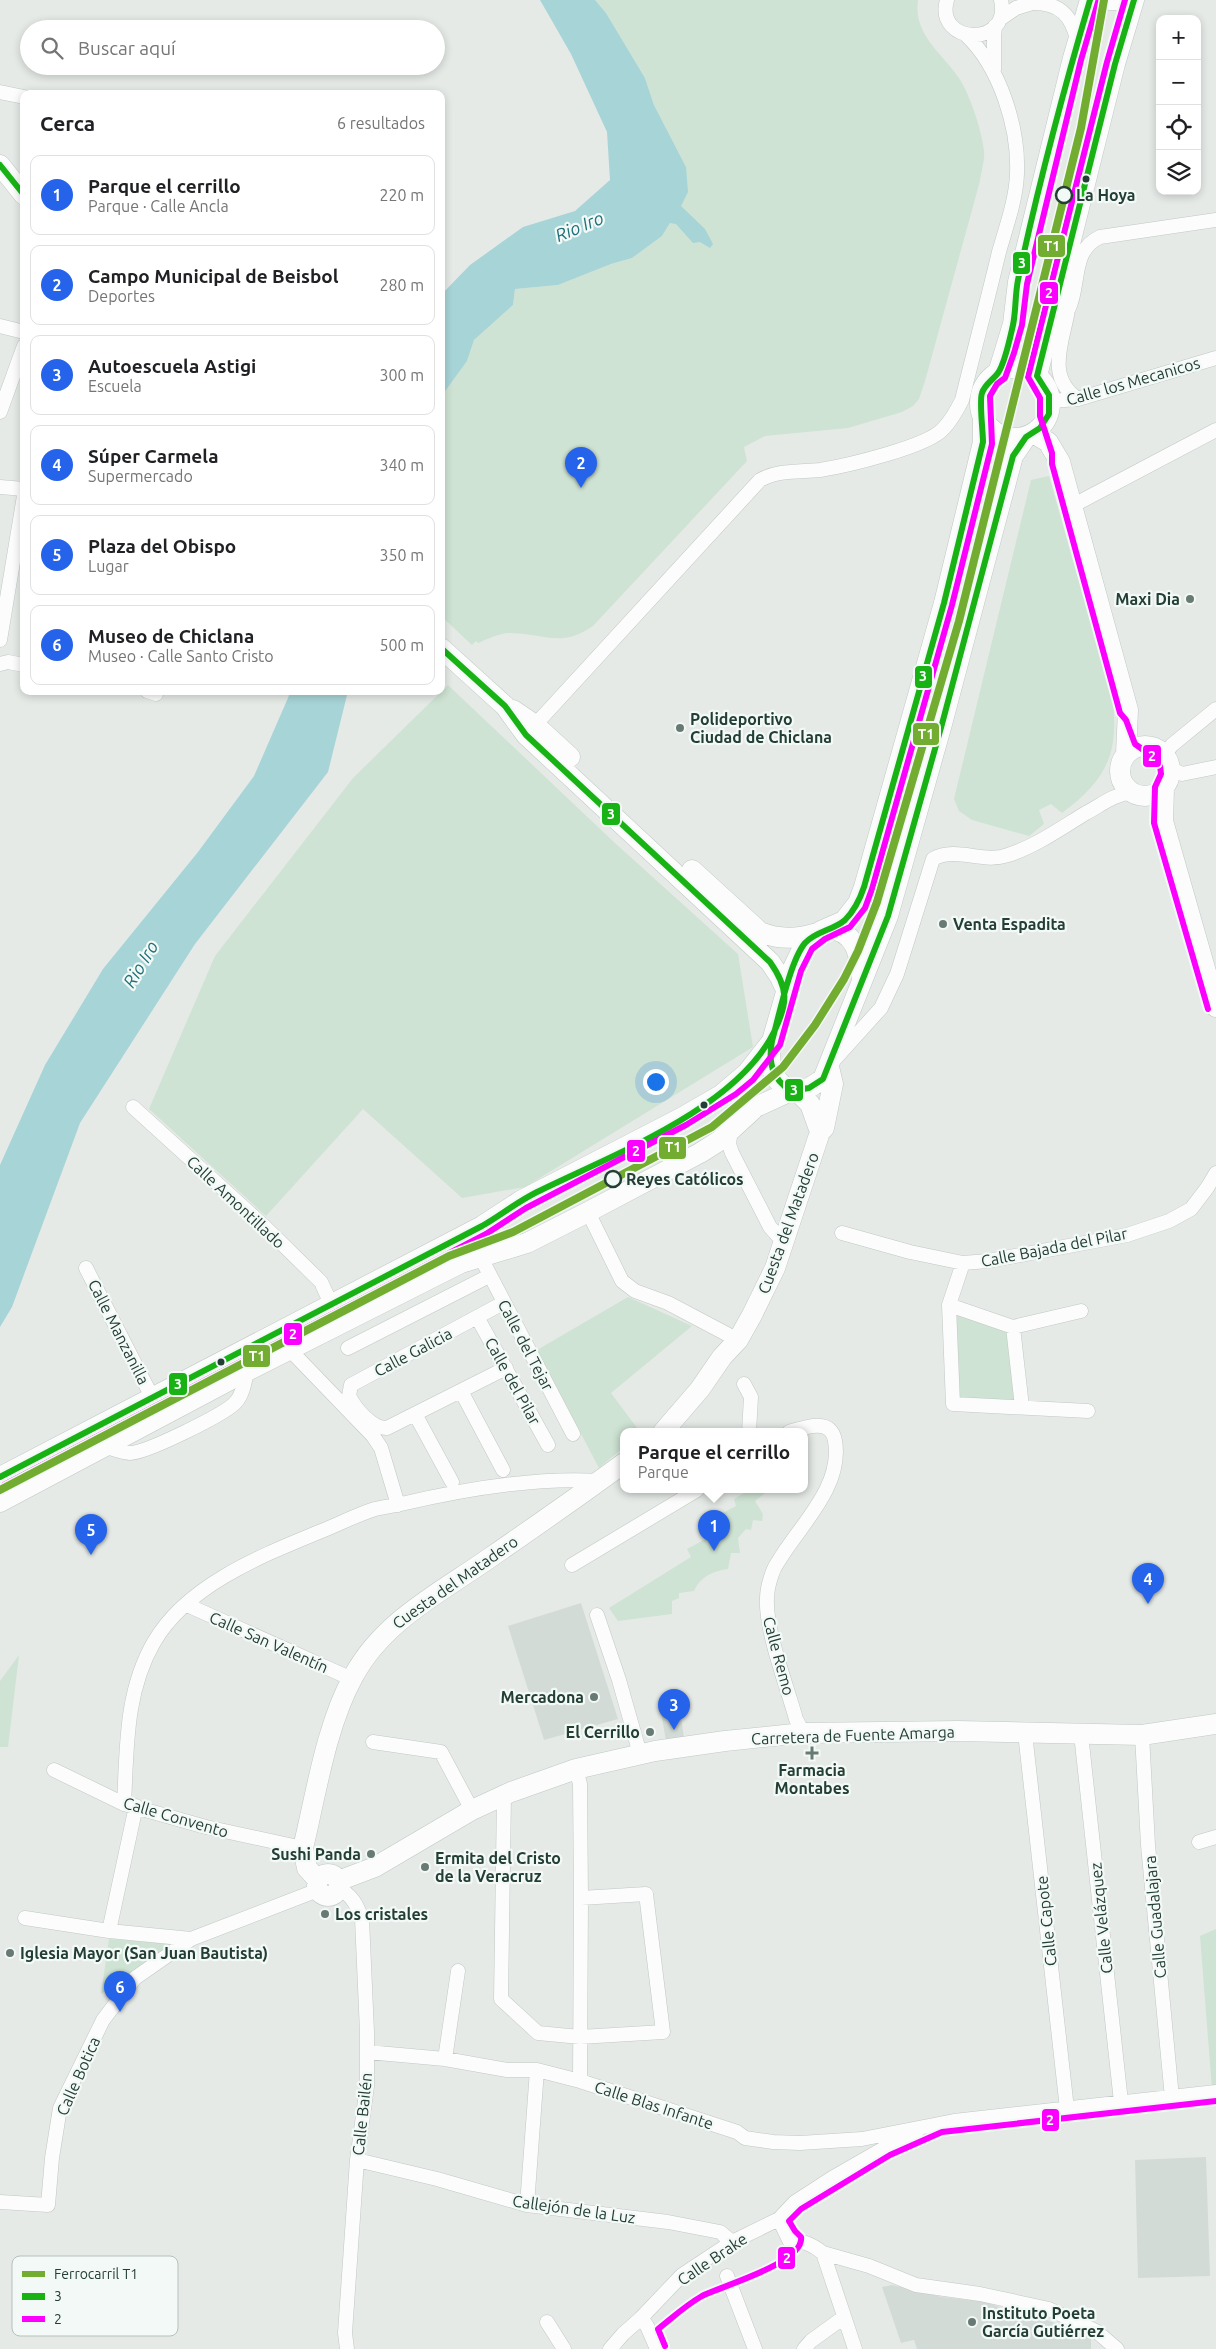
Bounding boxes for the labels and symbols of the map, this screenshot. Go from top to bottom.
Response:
unlabelled marker [1081,174,1091,184]
marker: La Hoya [1055,186,1073,204]
place label: La Hoya [1076,186,1136,204]
water label: Rio Iro [552,207,606,245]
line badge: T1 [1037,234,1066,258]
text: T1 [1044,238,1060,254]
line badge: 3 [1012,251,1031,275]
text: 3 [1018,255,1026,271]
line badge: 2 [1039,281,1059,305]
text: 2 [1045,285,1053,301]
street label: Calle los Mecanicos [1064,353,1202,409]
pin: 2 [565,447,597,488]
place label: Maxi Dia [1115,590,1180,608]
marker: Maxi Dia [1184,593,1196,605]
line badge: 3 [914,665,933,689]
text: 3 [919,668,927,684]
place label: Polideportivo Ciudad de Chiclana [690,710,832,746]
marker: Polideportivo Ciudad de Chiclana [674,722,686,734]
line badge: T1 [912,722,940,746]
text: T1 [918,726,934,742]
line badge: 2 [1142,744,1162,768]
text: 2 [1148,748,1156,764]
line badge: 3 [601,802,621,826]
text: 3 [607,806,615,822]
place label: Venta Espadita [953,915,1066,933]
marker: Venta Espadita [937,918,949,930]
water label: Rio Iro [118,937,162,991]
your location [643,1069,669,1095]
line badge: 3 [784,1078,804,1102]
text: 3 [790,1082,798,1098]
unlabelled marker [699,1100,709,1110]
line badge: T1 [658,1136,687,1160]
line badge: 2 [626,1139,646,1163]
text: T1 [665,1139,681,1155]
text: 2 [632,1143,640,1159]
street label: Cuesta del Matadero [754,1150,822,1296]
street label: Calle Amontillado [183,1152,289,1252]
marker: Reyes Católicos [604,1170,622,1188]
place label: Reyes Católicos [626,1170,744,1188]
street label: Calle Bajada del Pilar [979,1224,1129,1270]
street label: Calle Manzanilla [85,1276,153,1388]
street label: Calle del Tejar [495,1297,557,1393]
line badge: 2 [283,1322,303,1346]
street label: Calle Galicia [371,1324,455,1380]
text: 2 [289,1326,297,1342]
street label: Calle del Pilar [482,1334,544,1428]
line badge: T1 [242,1344,271,1368]
text: T1 [249,1348,265,1364]
unlabelled marker [216,1357,226,1367]
line badge: 3 [168,1372,188,1396]
text: 3 [174,1376,182,1392]
pin: 1 [698,1510,730,1551]
pin: 5 [75,1514,107,1555]
street label: Cuesta del Matadero [389,1532,521,1632]
pin: 4 [1132,1563,1164,1604]
street label: Calle San Valentín [207,1608,331,1676]
street label: Calle Remo [760,1615,798,1697]
place label: Mercadona [501,1688,584,1706]
pin: 3 [658,1689,690,1730]
marker: Mercadona [588,1691,600,1703]
street label: Carretera de Fuente Amarga [751,1722,955,1748]
place label: El Cerrillo [566,1723,640,1741]
marker: El Cerrillo [644,1726,656,1738]
marker: Farmacia Montabes [806,1747,818,1759]
place label: Farmacia Montabes [775,1761,849,1797]
street label: Calle Convento [121,1793,231,1841]
place label: Sushi Panda [271,1845,361,1863]
marker: Sushi Panda [365,1848,377,1860]
place label: Ermita del Cristo de la Veracruz [435,1849,561,1885]
street label: Calle Guadalajara [1141,1855,1169,1979]
marker: Ermita del Cristo de la Veracruz [419,1861,431,1873]
street label: Calle Velázquez [1086,1862,1116,1974]
street label: Calle Capote [1032,1875,1060,1967]
place label: Los cristales [335,1905,428,1923]
marker: Los cristales [319,1908,331,1920]
place label: Iglesia Mayor (San Juan Bautista) [20,1944,268,1963]
marker: Iglesia Mayor (San Juan Bautista) [4,1947,16,1959]
pin: 6 [104,1971,136,2012]
street label: Calle Botica [53,2034,103,2118]
street label: Calle Bailén [349,2072,375,2156]
street label: Calle Blas Infante [592,2077,716,2133]
line badge: 2 [1041,2108,1060,2132]
text: 2 [1046,2112,1054,2128]
street label: Callejón de la Luz [511,2191,637,2227]
street label: Calle Brake [674,2229,750,2289]
line badge: 2 [777,2246,796,2270]
text: 2 [783,2250,791,2266]
legend [12,2256,178,2336]
text: Ferrocarril T1 [54,2266,138,2282]
text: 3 [54,2288,62,2304]
place label: Instituto Poeta García Gutiérrez [982,2304,1104,2340]
text: 2 [54,2311,62,2327]
marker: Instituto Poeta García Gutiérrez [966,2316,978,2328]

